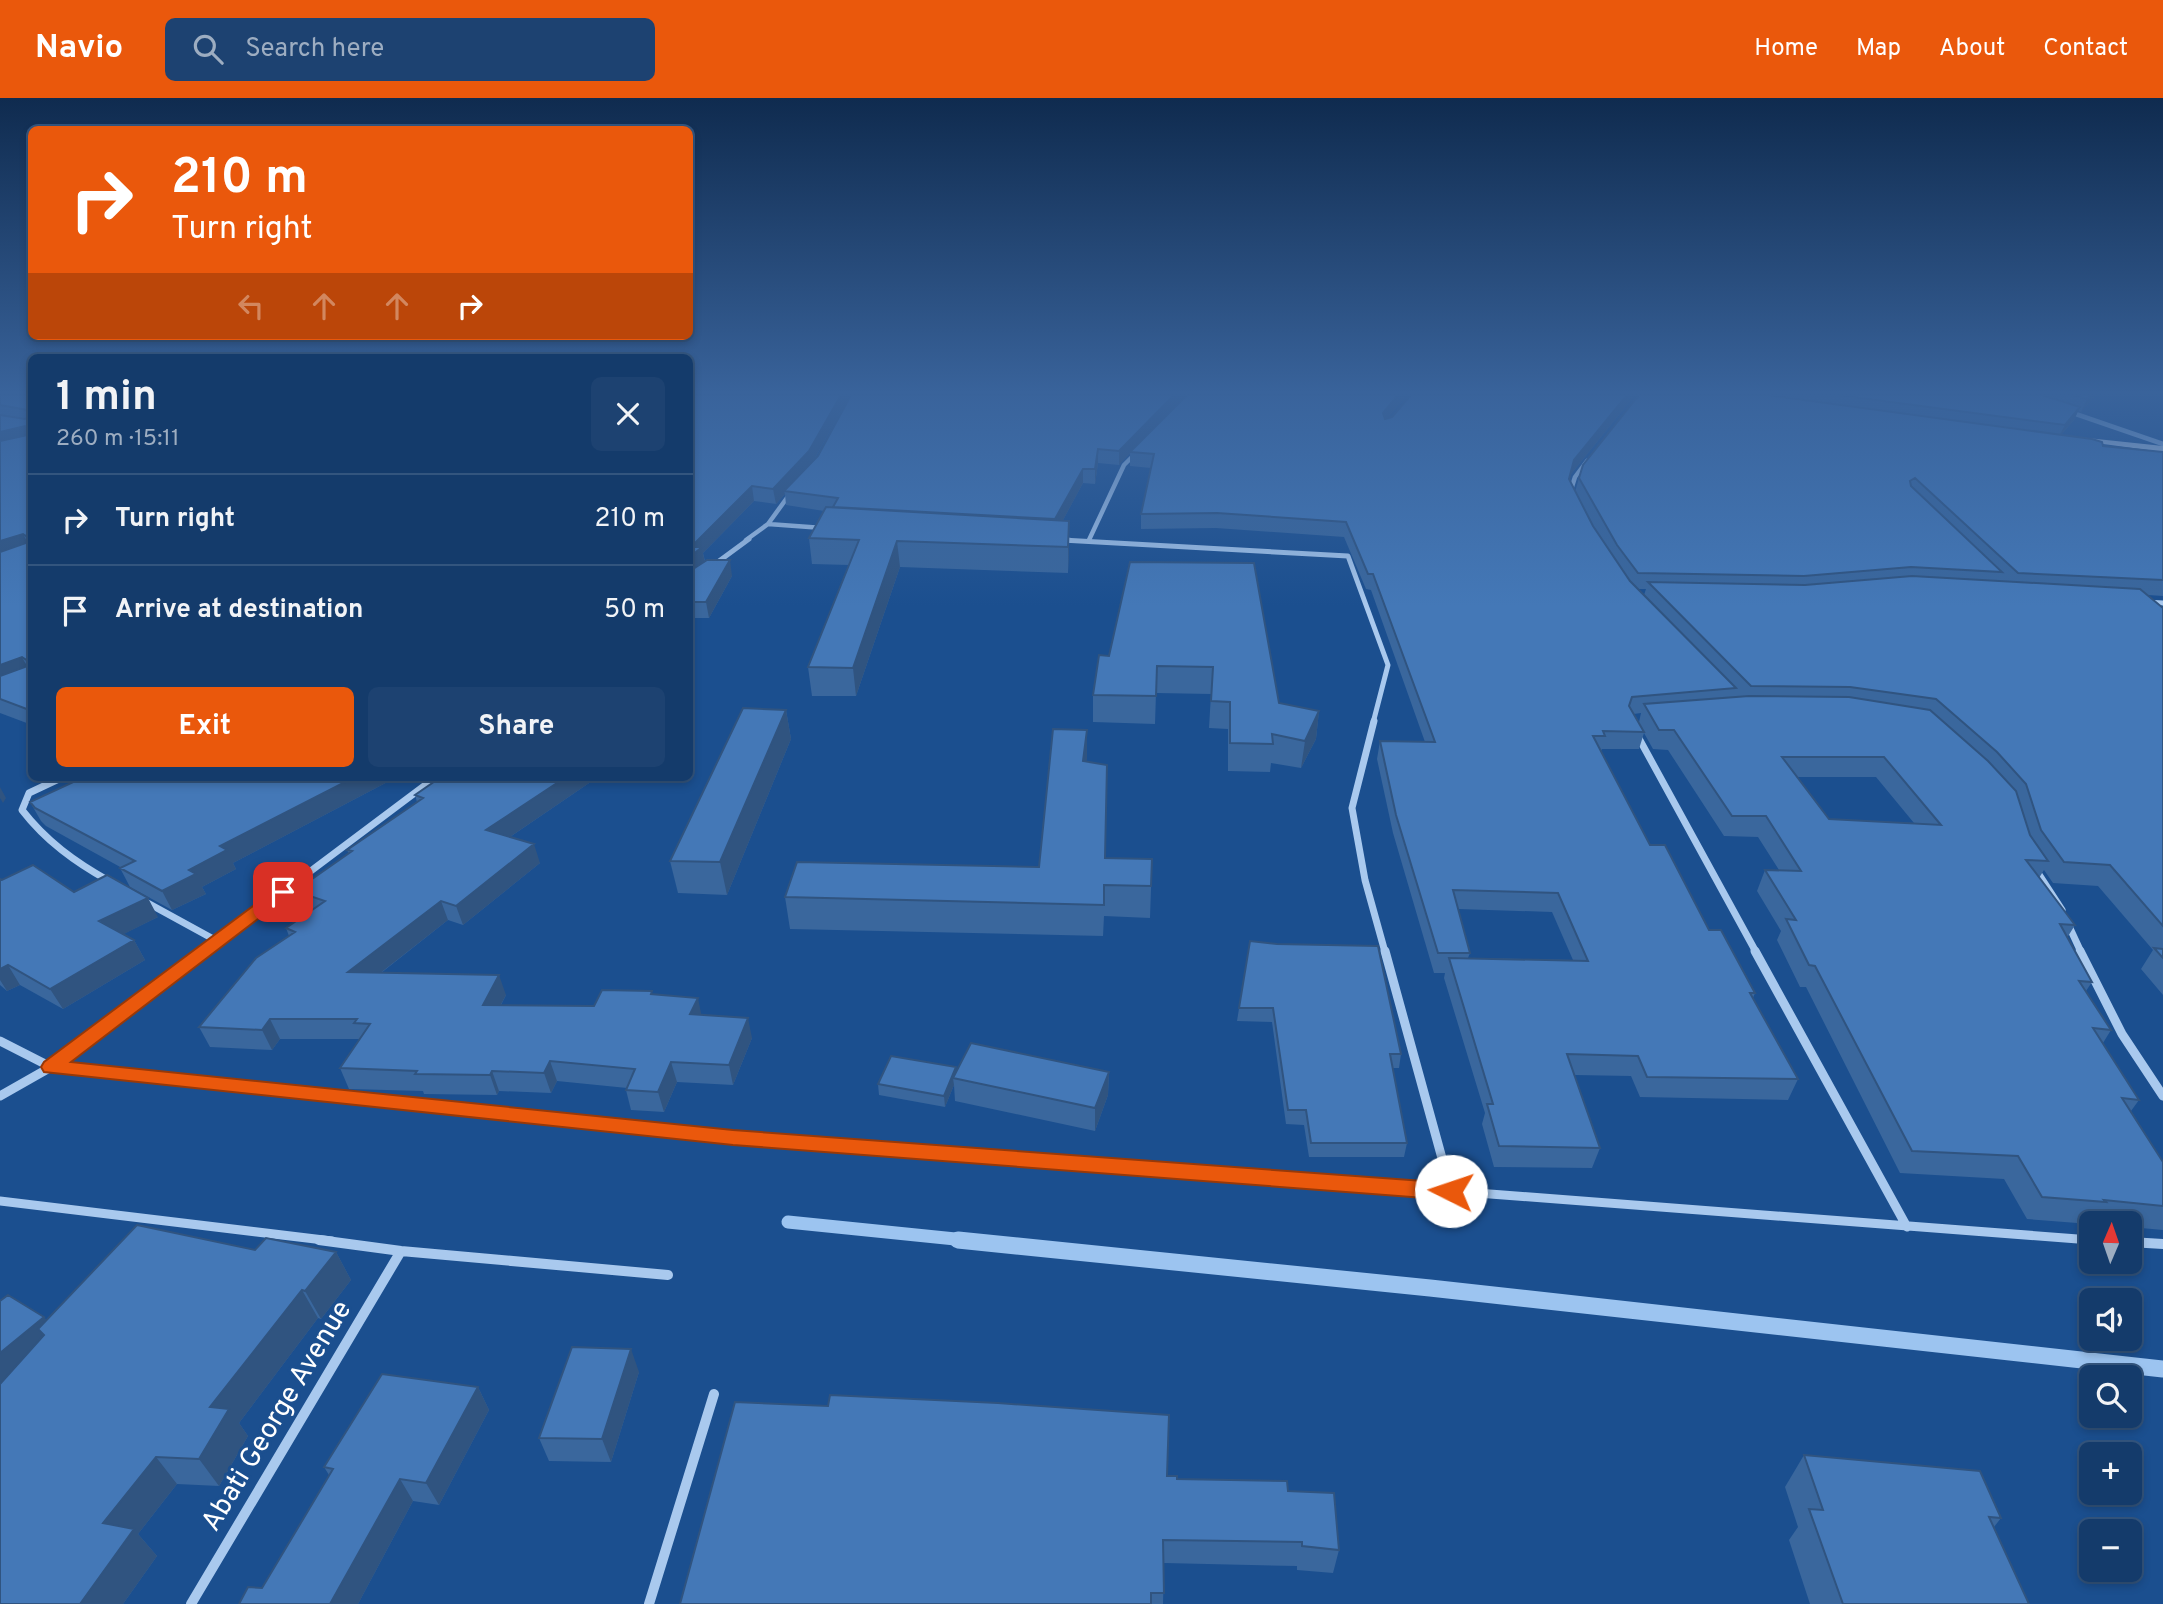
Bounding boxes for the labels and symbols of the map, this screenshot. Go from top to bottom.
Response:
pin [253,862,313,922]
position arrow [1414,1154,1488,1228]
north arrow [2079,1211,2142,1274]
street label: Abati George Avenue [194,1294,361,1539]

